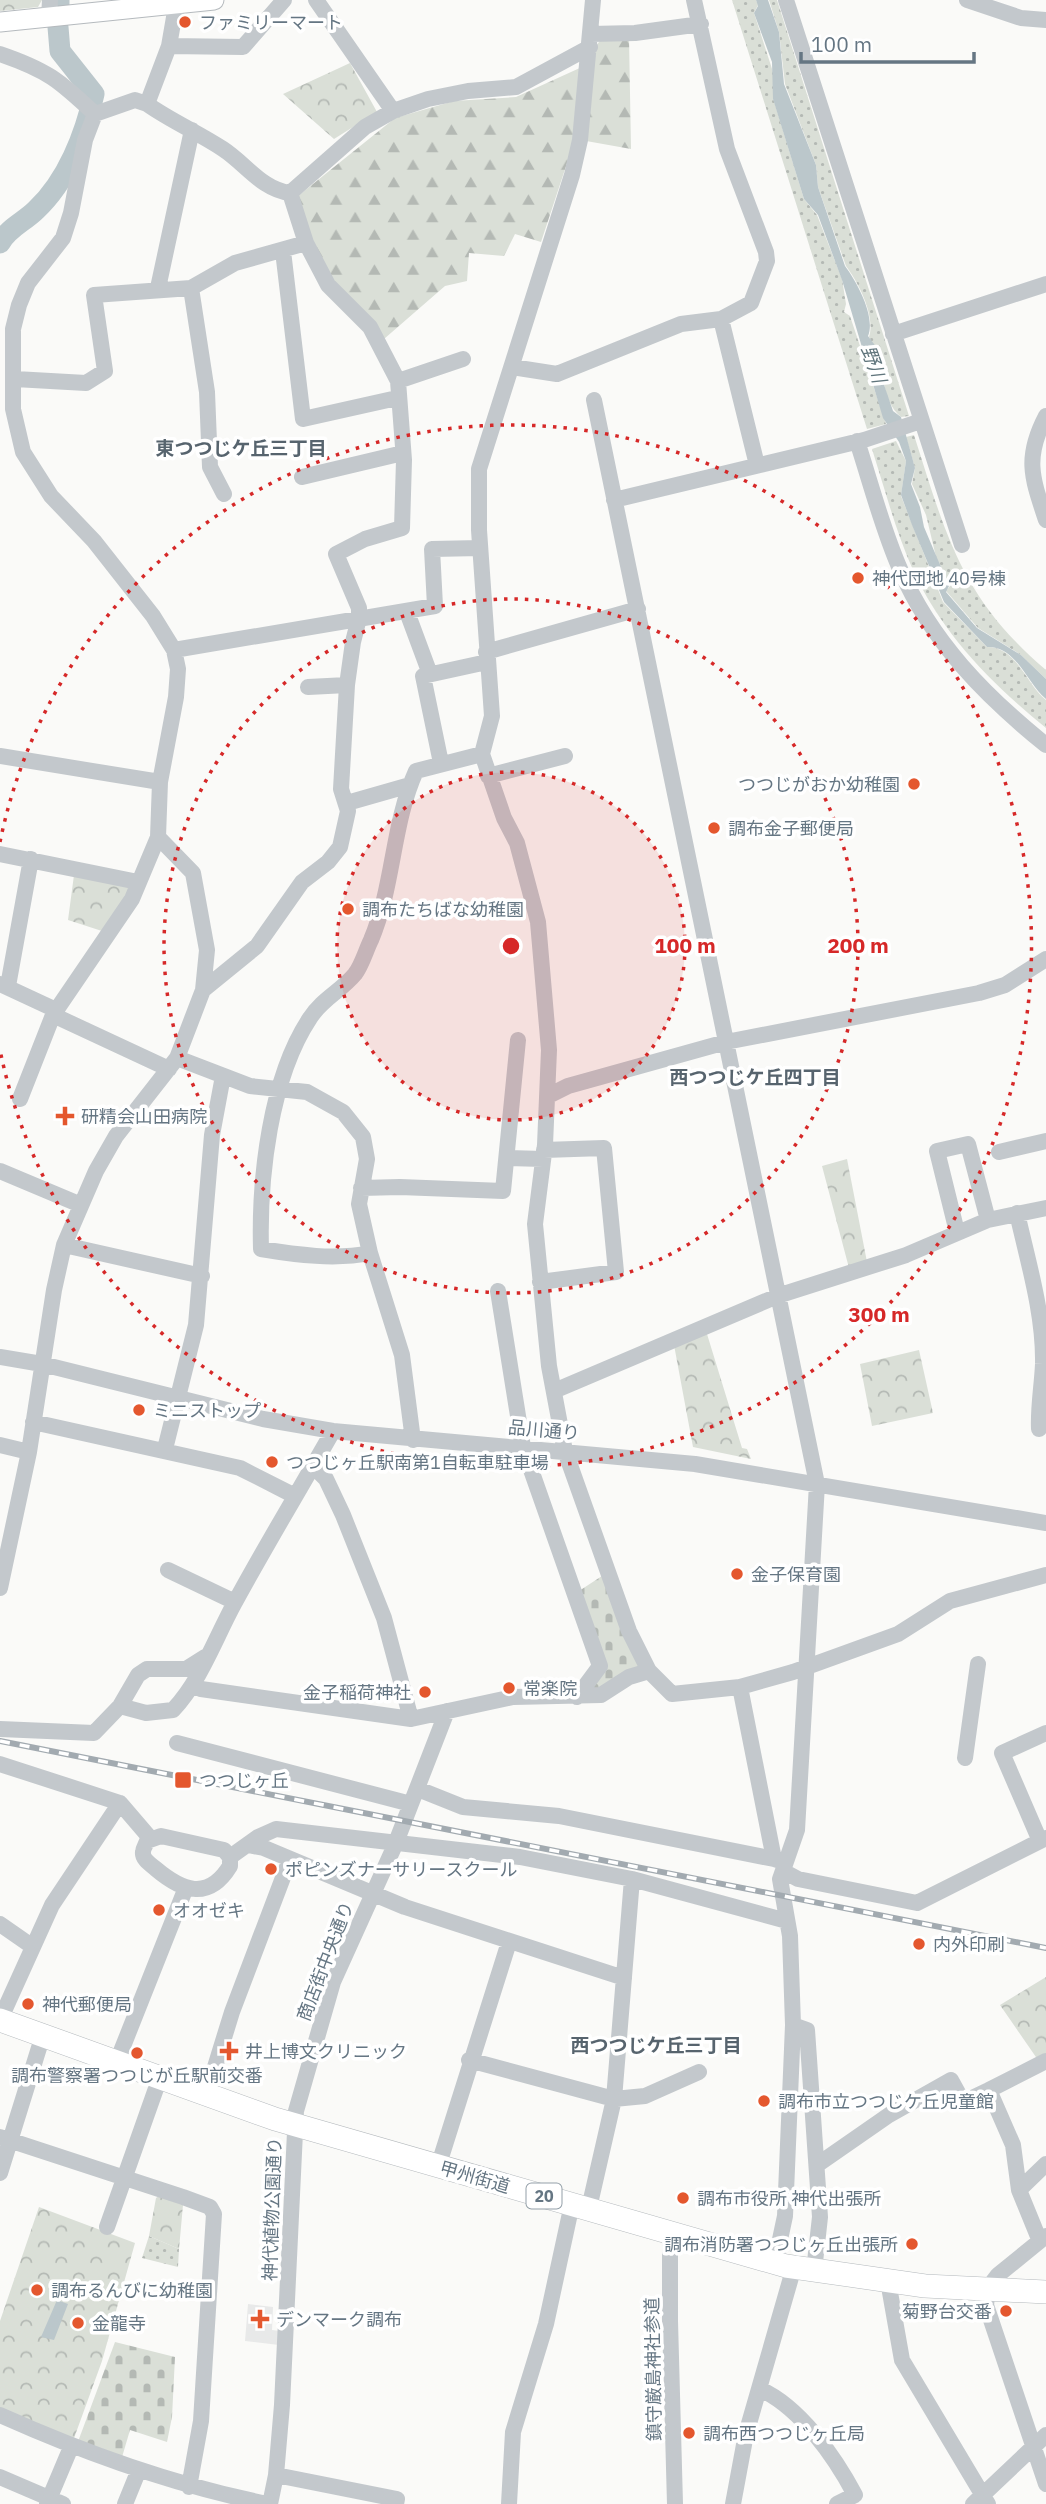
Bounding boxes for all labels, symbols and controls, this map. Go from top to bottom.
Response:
place label: ファミリーマート [199,11,343,34]
marker: ファミリーマート [177,14,193,30]
scale bar [801,21,974,65]
text: 100 m [811,30,872,58]
water label: 野川 [856,342,892,388]
district label: 東つつじケ丘三丁目 [155,436,327,460]
place label: 神代団地 40号棟 [872,567,1006,590]
marker: 神代団地 40号棟 [850,570,866,586]
place label: つつじがおか幼稚園 [738,773,900,796]
marker: つつじがおか幼稚園 [906,776,922,792]
place label: 調布金子郵便局 [728,817,854,840]
marker: 調布金子郵便局 [706,820,722,836]
place label: 調布たちばな幼稚園 [362,898,524,921]
marker: 調布たちばな幼稚園 [340,901,356,917]
text: 100 m [654,931,716,959]
text: 200 m [827,931,889,959]
centre of rings [499,934,523,958]
district label: 西つつじケ丘四丁目 [669,1065,841,1089]
place label: 研精会山田病院 [81,1105,207,1128]
marker: 研精会山田病院 [55,1106,75,1126]
text: 300 m [848,1300,910,1328]
place label: ミニストップ [153,1399,261,1422]
marker: ミニストップ [131,1402,147,1418]
street label: 品川通り [507,1415,581,1445]
place label: つつじヶ丘駅南第1自転車駐車場 [286,1451,549,1474]
marker: つつじヶ丘駅南第1自転車駐車場 [264,1454,280,1470]
place label: 金子保育園 [751,1563,841,1586]
marker: 金子保育園 [729,1566,745,1582]
place label: 常楽院 [523,1677,577,1700]
marker: 常楽院 [501,1680,517,1696]
place label: 金子稲荷神社 [303,1681,411,1704]
marker: 金子稲荷神社 [417,1684,433,1700]
place label: つつじヶ丘 [199,1769,289,1792]
marker: つつじヶ丘 [173,1770,193,1790]
place label: ポピンズナーサリースクール [285,1858,517,1881]
marker: ポピンズナーサリースクール [263,1861,279,1877]
street label: 商店街中央通り [292,1898,358,2024]
place label: オオゼキ [173,1899,245,1922]
marker: オオゼキ [151,1902,167,1918]
place label: 内外印刷 [933,1933,1005,1956]
marker: 内外印刷 [911,1936,927,1952]
place label: 神代郵便局 [42,1993,132,2016]
marker: 神代郵便局 [20,1996,36,2012]
district label: 西つつじケ丘三丁目 [570,2033,742,2057]
place label: 井上博文クリニック [245,2040,407,2063]
marker: 井上博文クリニック [219,2041,239,2061]
marker: 調布警察署つつじが丘駅前交番 [129,2045,145,2061]
place label: 調布警察署つつじが丘駅前交番 [11,2064,263,2087]
place label: 調布市立つつじケ丘児童館 [778,2090,994,2113]
marker: 調布市立つつじケ丘児童館 [756,2093,772,2109]
street label: 神代植物公園通り [258,2137,286,2281]
street label: 甲州街道 [437,2156,513,2198]
road number: 20 [526,2184,562,2208]
place label: 調布市役所 神代出張所 [697,2187,881,2210]
marker: 調布市役所 神代出張所 [675,2190,691,2206]
place label: 調布消防署つつじヶ丘出張所 [664,2233,898,2256]
marker: 調布消防署つつじヶ丘出張所 [904,2236,920,2252]
place label: 調布るんびに幼稚園 [51,2279,213,2302]
marker: 調布るんびに幼稚園 [29,2282,45,2298]
street label: 鎮守厳島神社参道 [640,2297,666,2441]
place label: 菊野台交番 [902,2300,992,2323]
marker: 菊野台交番 [998,2303,1014,2319]
place label: デンマーク調布 [276,2308,402,2331]
marker: デンマーク調布 [250,2309,270,2329]
place label: 金龍寺 [92,2312,146,2335]
marker: 金龍寺 [70,2315,86,2331]
place label: 調布西つつじヶ丘局 [703,2422,865,2445]
marker: 調布西つつじヶ丘局 [681,2425,697,2441]

